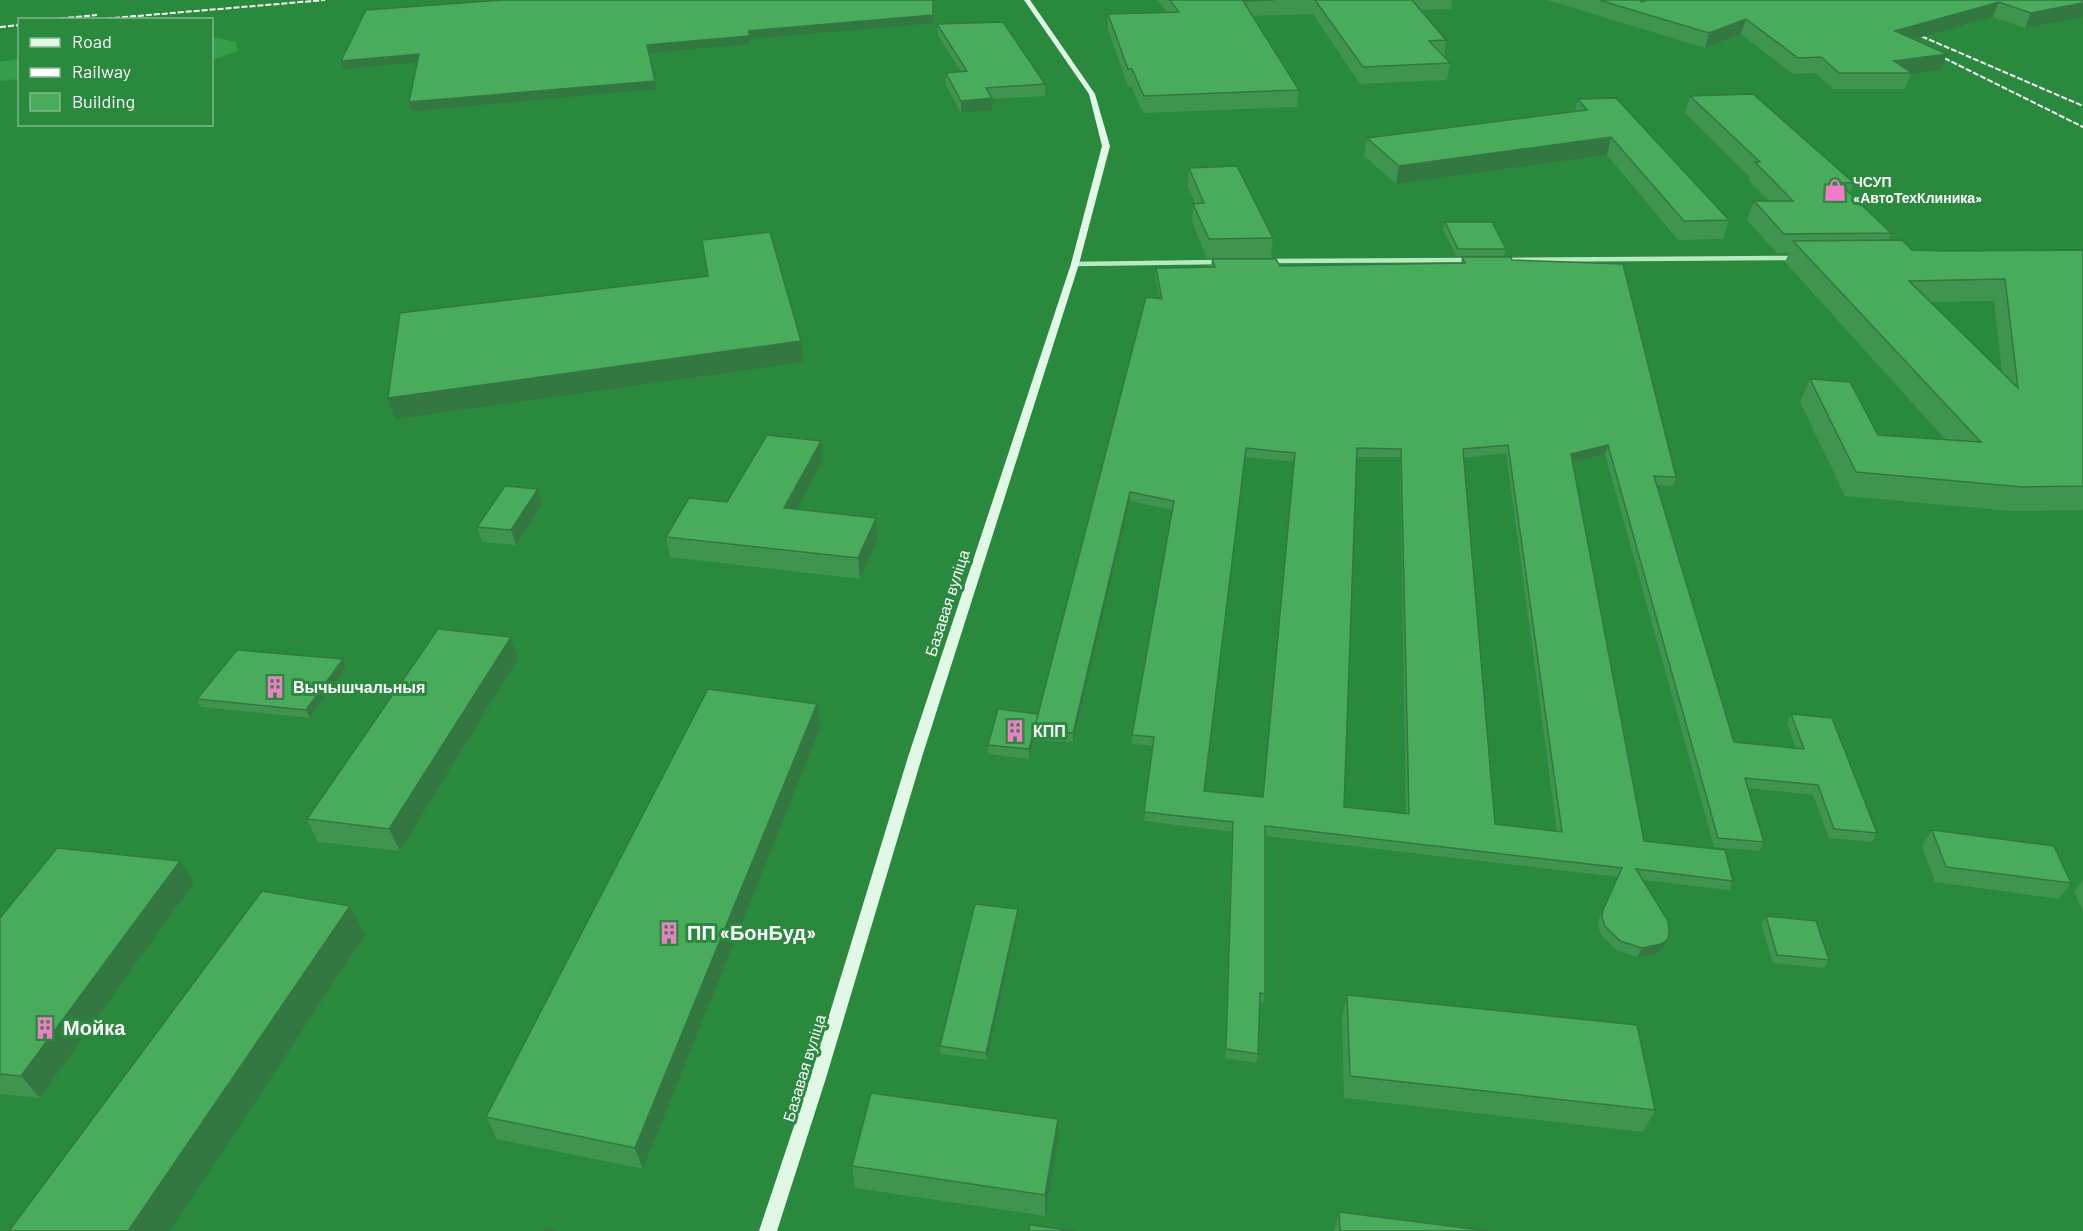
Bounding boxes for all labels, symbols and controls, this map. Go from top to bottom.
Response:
legend [18,18,213,126]
text: Road [72,30,112,52]
text: Railway [72,60,131,82]
text: Building [72,90,135,112]
place label: ЧСУП «АвтоТехКлиника» [1853,173,1982,206]
shop icon: ЧСУП «АвтоТехКлиника» [1822,177,1848,203]
street label: Базавая вуліца [920,547,973,659]
building icon: Вычышчальныя [262,674,288,700]
place label: Вычышчальныя [293,677,425,696]
building icon: КПП [1002,718,1028,744]
place label: КПП [1033,721,1066,740]
building icon: ПП «БонБуд» [656,920,682,946]
place label: ПП «БонБуд» [687,920,816,944]
street label: Базавая вуліца [778,1012,829,1124]
building icon: Мойка [32,1015,58,1041]
place label: Мойка [63,1015,126,1039]

